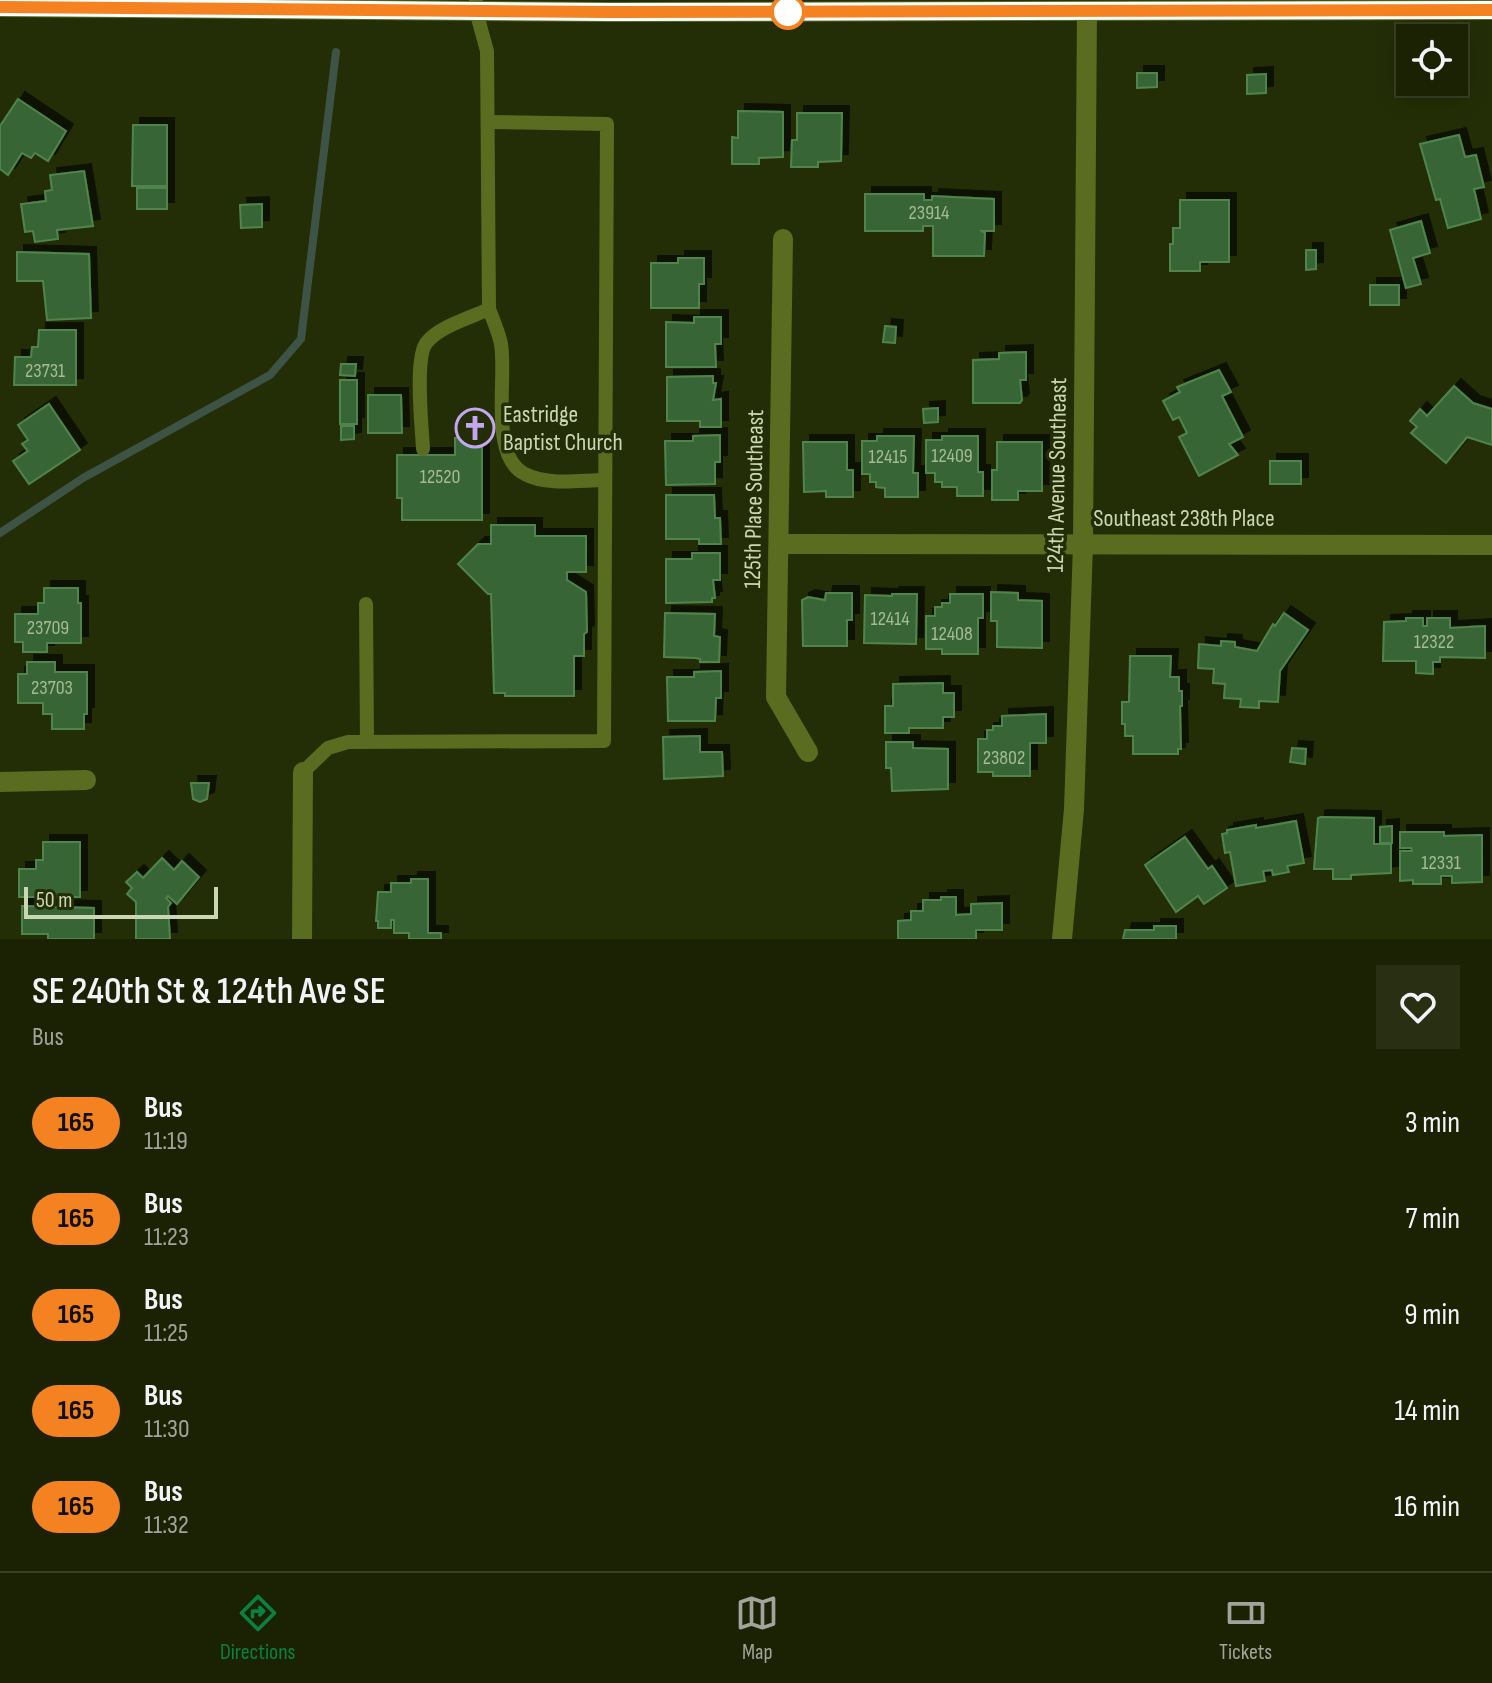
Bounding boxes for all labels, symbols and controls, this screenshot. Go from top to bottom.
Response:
unlabelled marker [771,0,805,29]
map controls [1396,24,1468,96]
button: locate [1396,24,1468,96]
house number: 23914 [909,201,949,225]
house number: 23731 [25,359,65,383]
street label: 124th Avenue Southeast [1041,377,1073,573]
place label: Eastridge Baptist Church [503,400,623,457]
church icon: Eastridge Baptist Church [454,407,496,449]
street label: 125th Place Southeast [738,409,770,589]
house number: 12409 [931,444,973,468]
house number: 12415 [869,445,907,469]
house number: 12520 [420,465,460,489]
street label: Southeast 238th Place [1093,504,1275,533]
house number: 12414 [870,607,910,631]
house number: 23709 [27,616,69,640]
house number: 12408 [931,622,973,646]
house number: 12322 [1414,630,1454,654]
house number: 23703 [31,676,73,700]
house number: 23802 [983,746,1025,770]
house number: 12331 [1421,851,1461,875]
scale bar [24,883,218,919]
text: 50 m [36,887,72,914]
button: heart [1376,965,1460,1049]
text: SE 240th St & 124th Ave SE [32,969,386,1014]
text: Bus [32,1022,64,1053]
text: Bus [144,1090,183,1126]
text: 3 min [1405,1105,1460,1141]
text: 165 [58,1106,94,1139]
text: 11:19 [144,1126,188,1157]
text: Bus [144,1186,183,1222]
text: 7 min [1406,1201,1460,1237]
text: 165 [58,1202,94,1235]
text: 11:23 [144,1222,189,1253]
text: Bus [144,1282,183,1318]
text: 9 min [1404,1297,1460,1333]
text: 165 [58,1298,94,1331]
text: 11:25 [144,1318,188,1349]
text: Bus [144,1378,183,1414]
text: 14 min [1395,1393,1460,1429]
text: 165 [58,1394,94,1427]
text: 11:30 [144,1414,190,1445]
text: Bus [144,1474,183,1510]
text: 16 min [1394,1489,1460,1525]
text: 165 [58,1490,94,1523]
text: 11:32 [144,1510,189,1541]
tab: Directions [220,1591,296,1666]
tab: Map [735,1591,779,1666]
tab: Tickets [1219,1591,1272,1666]

